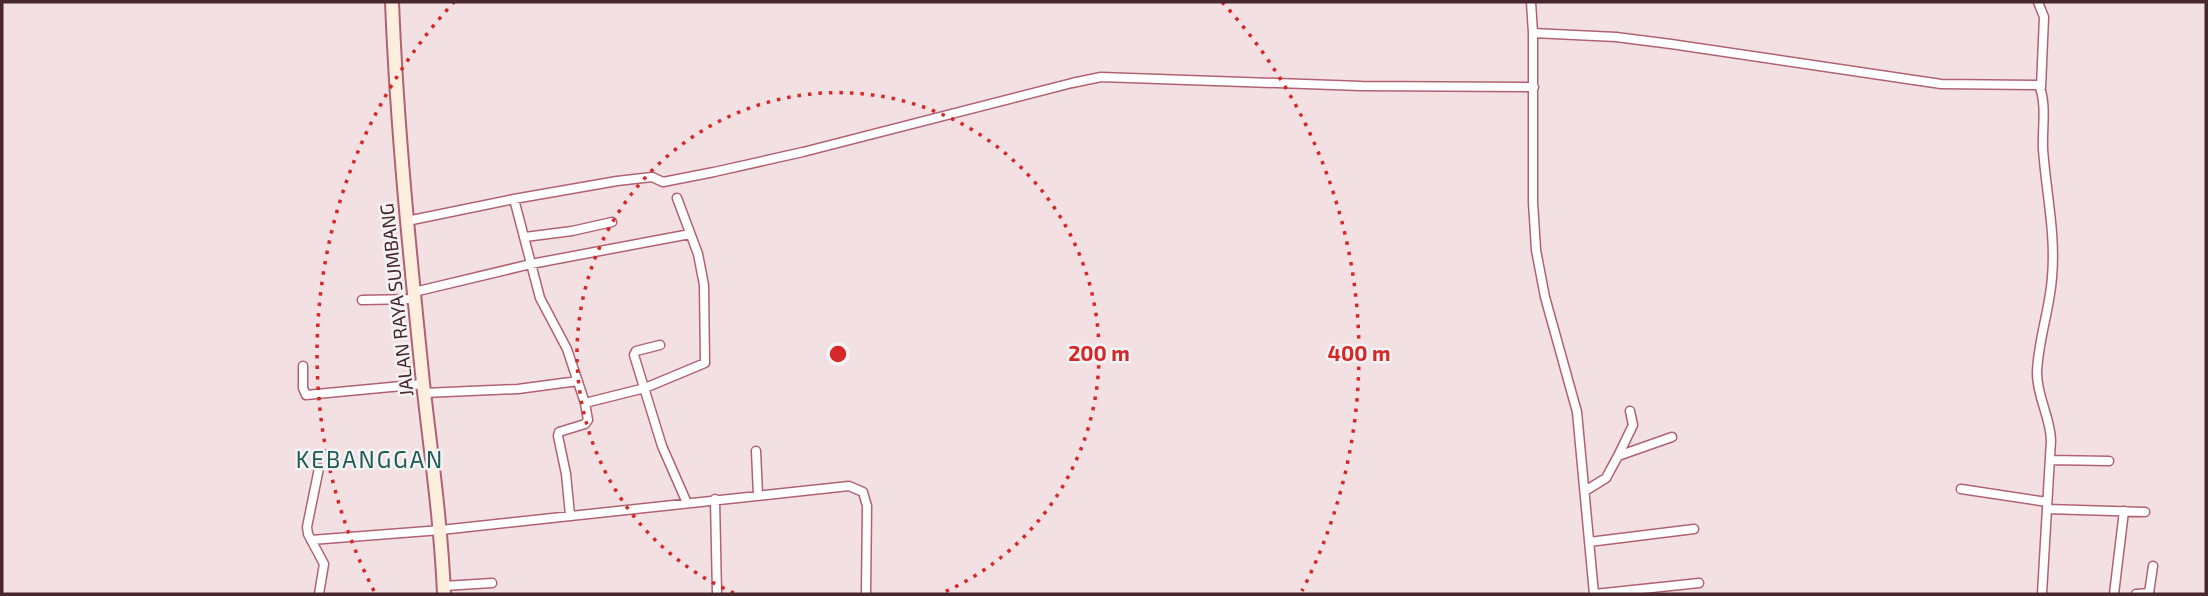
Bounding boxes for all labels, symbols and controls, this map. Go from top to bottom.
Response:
street label: JALAN RAYA SUMBANG [374,202,418,398]
text: 200 m [1068,340,1130,365]
text: 400 m [1328,340,1390,365]
centre of rings [826,342,850,366]
district label: KEBANGGAN [296,445,444,473]

